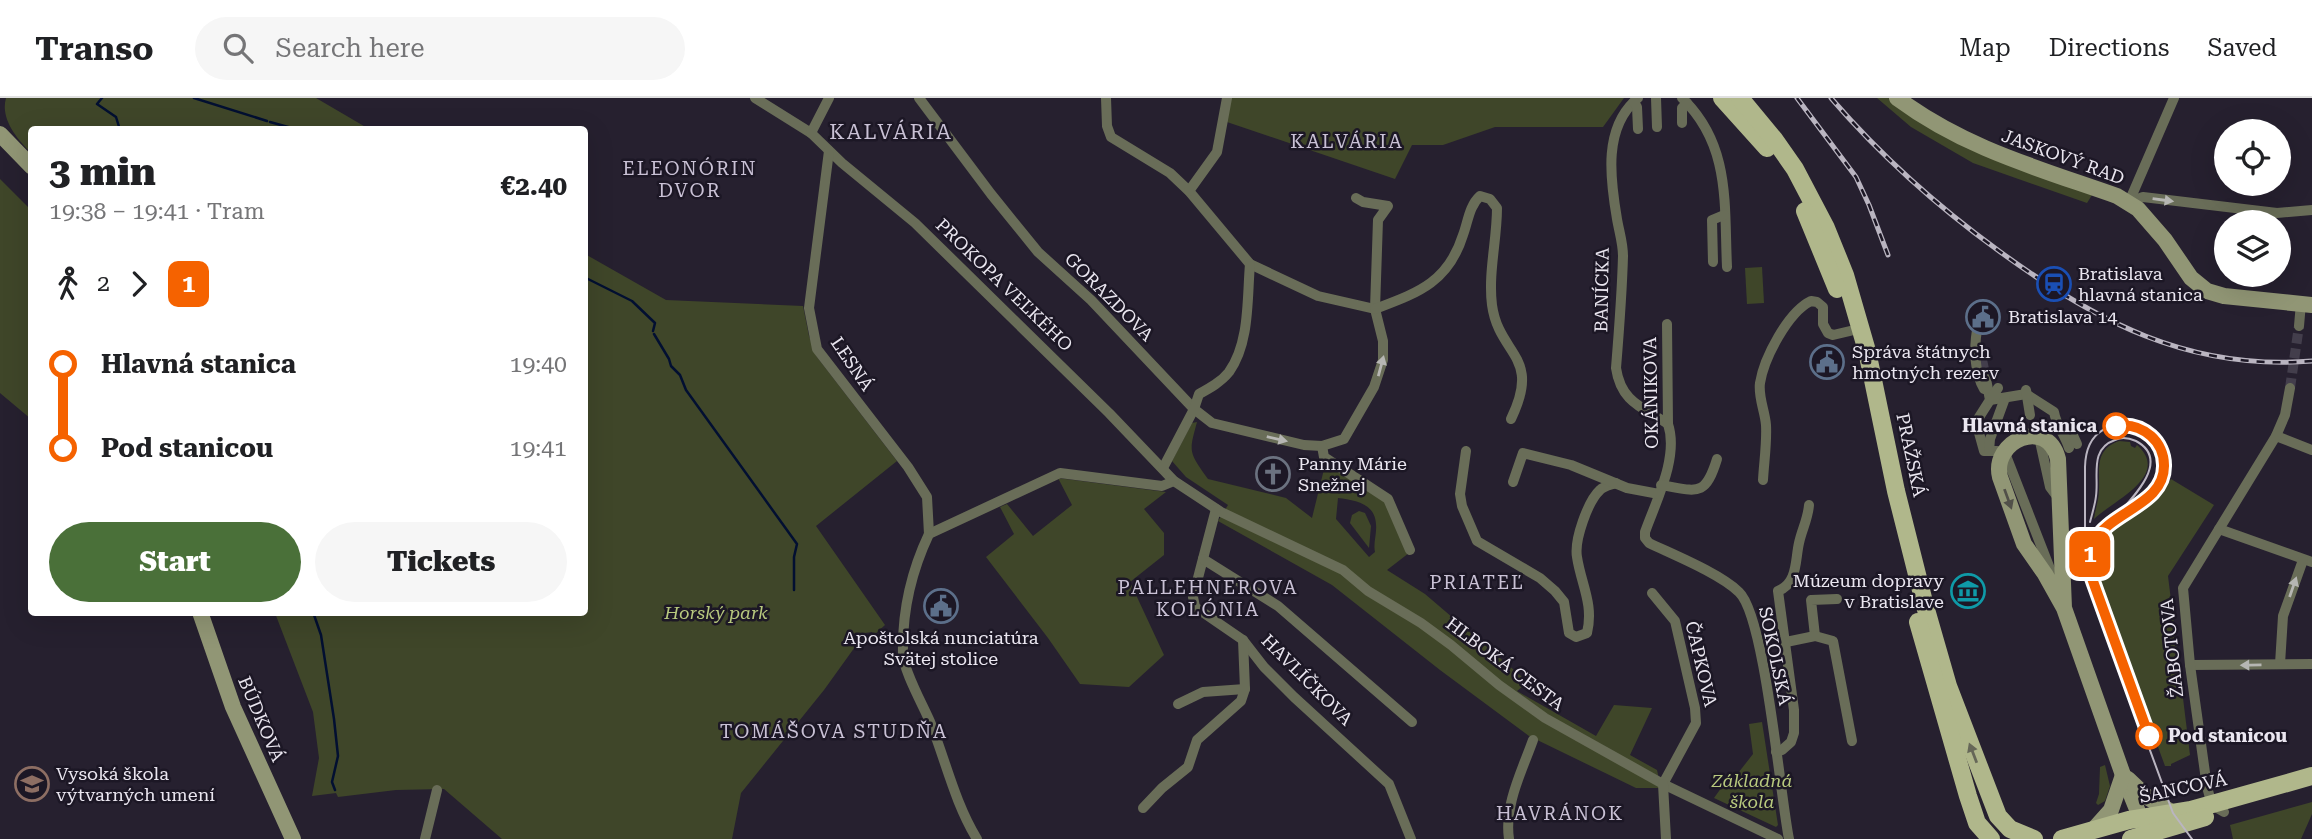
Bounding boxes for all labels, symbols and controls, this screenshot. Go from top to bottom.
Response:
search box [195,17,685,80]
text: Transo [35,29,153,68]
icon: search [219,29,257,67]
text: Search here [275,33,424,63]
text: Map [1959,34,2011,62]
text: Directions [2049,34,2169,62]
text: Saved [2207,34,2277,62]
district label: KALVÁRIA [829,119,953,144]
map controls [2214,119,2291,287]
button: locate [2214,119,2291,196]
street label: JASKOVÝ RAD [1999,125,2127,188]
district label: KALVÁRIA [1290,130,1404,153]
text: 3 min [49,150,156,194]
district label: ELEONÓRIN DVOR [623,157,757,202]
text: €2.40 [501,171,567,201]
one-way arrow [2152,194,2174,205]
text: 19:38 – 19:41 · Tram [49,198,265,225]
button: layers [2214,210,2291,287]
street label: PROKOPA VEĽKÉHO [932,214,1077,355]
street label: BANÍCKA [1590,247,1613,332]
street label: GORAZDOVA [1061,248,1158,346]
place label: Bratislava hlavná stanica [2078,263,2203,305]
icon: walk [49,265,87,303]
icon: forward [120,265,158,303]
station icon: Bratislava hlavná stanica [2035,265,2073,303]
text: 2 [97,270,110,297]
text: 1 [182,270,195,298]
public building icon: Bratislava 14 [1964,298,2002,336]
place label: Bratislava 14 [2008,306,2117,327]
street label: LESNÁ [827,333,878,395]
street label: OKÁNIKOVA [1639,337,1662,449]
place label: Správa štátnych hmotných rezerv [1852,341,2000,383]
public building icon: Správa štátnych hmotných rezerv [1808,343,1846,381]
text: Hlavná stanica [101,349,296,379]
text: 19:40 [510,351,567,378]
one-way arrow [1376,355,1387,377]
street label: PRAŽSKÁ [1892,411,1931,499]
marker: Hlavná stanica [2103,413,2129,439]
place label: Hlavná stanica [1962,415,2097,436]
text: Pod stanicou [101,433,273,463]
one-way arrow [1266,433,1288,444]
text: 19:41 [510,435,567,462]
place label: Panny Márie Snežnej [1298,453,1407,495]
church icon: Panny Márie Snežnej [1254,455,1292,493]
one-way arrow [2002,488,2013,509]
button: Start [49,522,301,602]
button: Tickets [315,522,567,602]
line badge: 1 [2067,531,2113,577]
text: 1 [2083,540,2097,568]
place label: Múzeum dopravy v Bratislave [1793,570,1944,612]
district label: PRIATEĽ [1429,571,1525,594]
museum icon: Múzeum dopravy v Bratislave [1949,572,1987,610]
district label: PALLEHNEROVA KOLÓNIA [1118,576,1298,621]
one-way arrow [2288,577,2299,598]
public building icon: Apoštolská nunciatúra Svätej stolice [922,587,960,625]
street label: ŽABOTOVA [2156,597,2187,699]
park label: Horský park [663,602,768,623]
street label: SOKOLSKÁ [1755,605,1796,708]
street label: HLBOKÁ CESTA [1442,612,1569,715]
street label: ČAPKOVA [1681,619,1722,709]
place label: Apoštolská nunciatúra Svätej stolice [843,627,1039,669]
street label: HAVLÍČKOVA [1257,630,1358,730]
one-way arrow [2240,659,2262,670]
street label: BÚDKOVÁ [234,673,289,765]
district label: TOMÁŠOVA STUDŇA [720,720,948,743]
marker: Pod stanicou [2136,723,2162,749]
place label: Pod stanicou [2168,725,2287,746]
one-way arrow [1968,742,1979,763]
place label: Vysoká škola výtvarných umení [56,763,215,805]
school or university icon: Vysoká škola výtvarných umení [13,765,51,803]
street label: ŠANCOVÁ [2137,768,2229,807]
park label: Základná škola [1711,770,1792,812]
district label: HAVRÁNOK [1496,802,1624,825]

